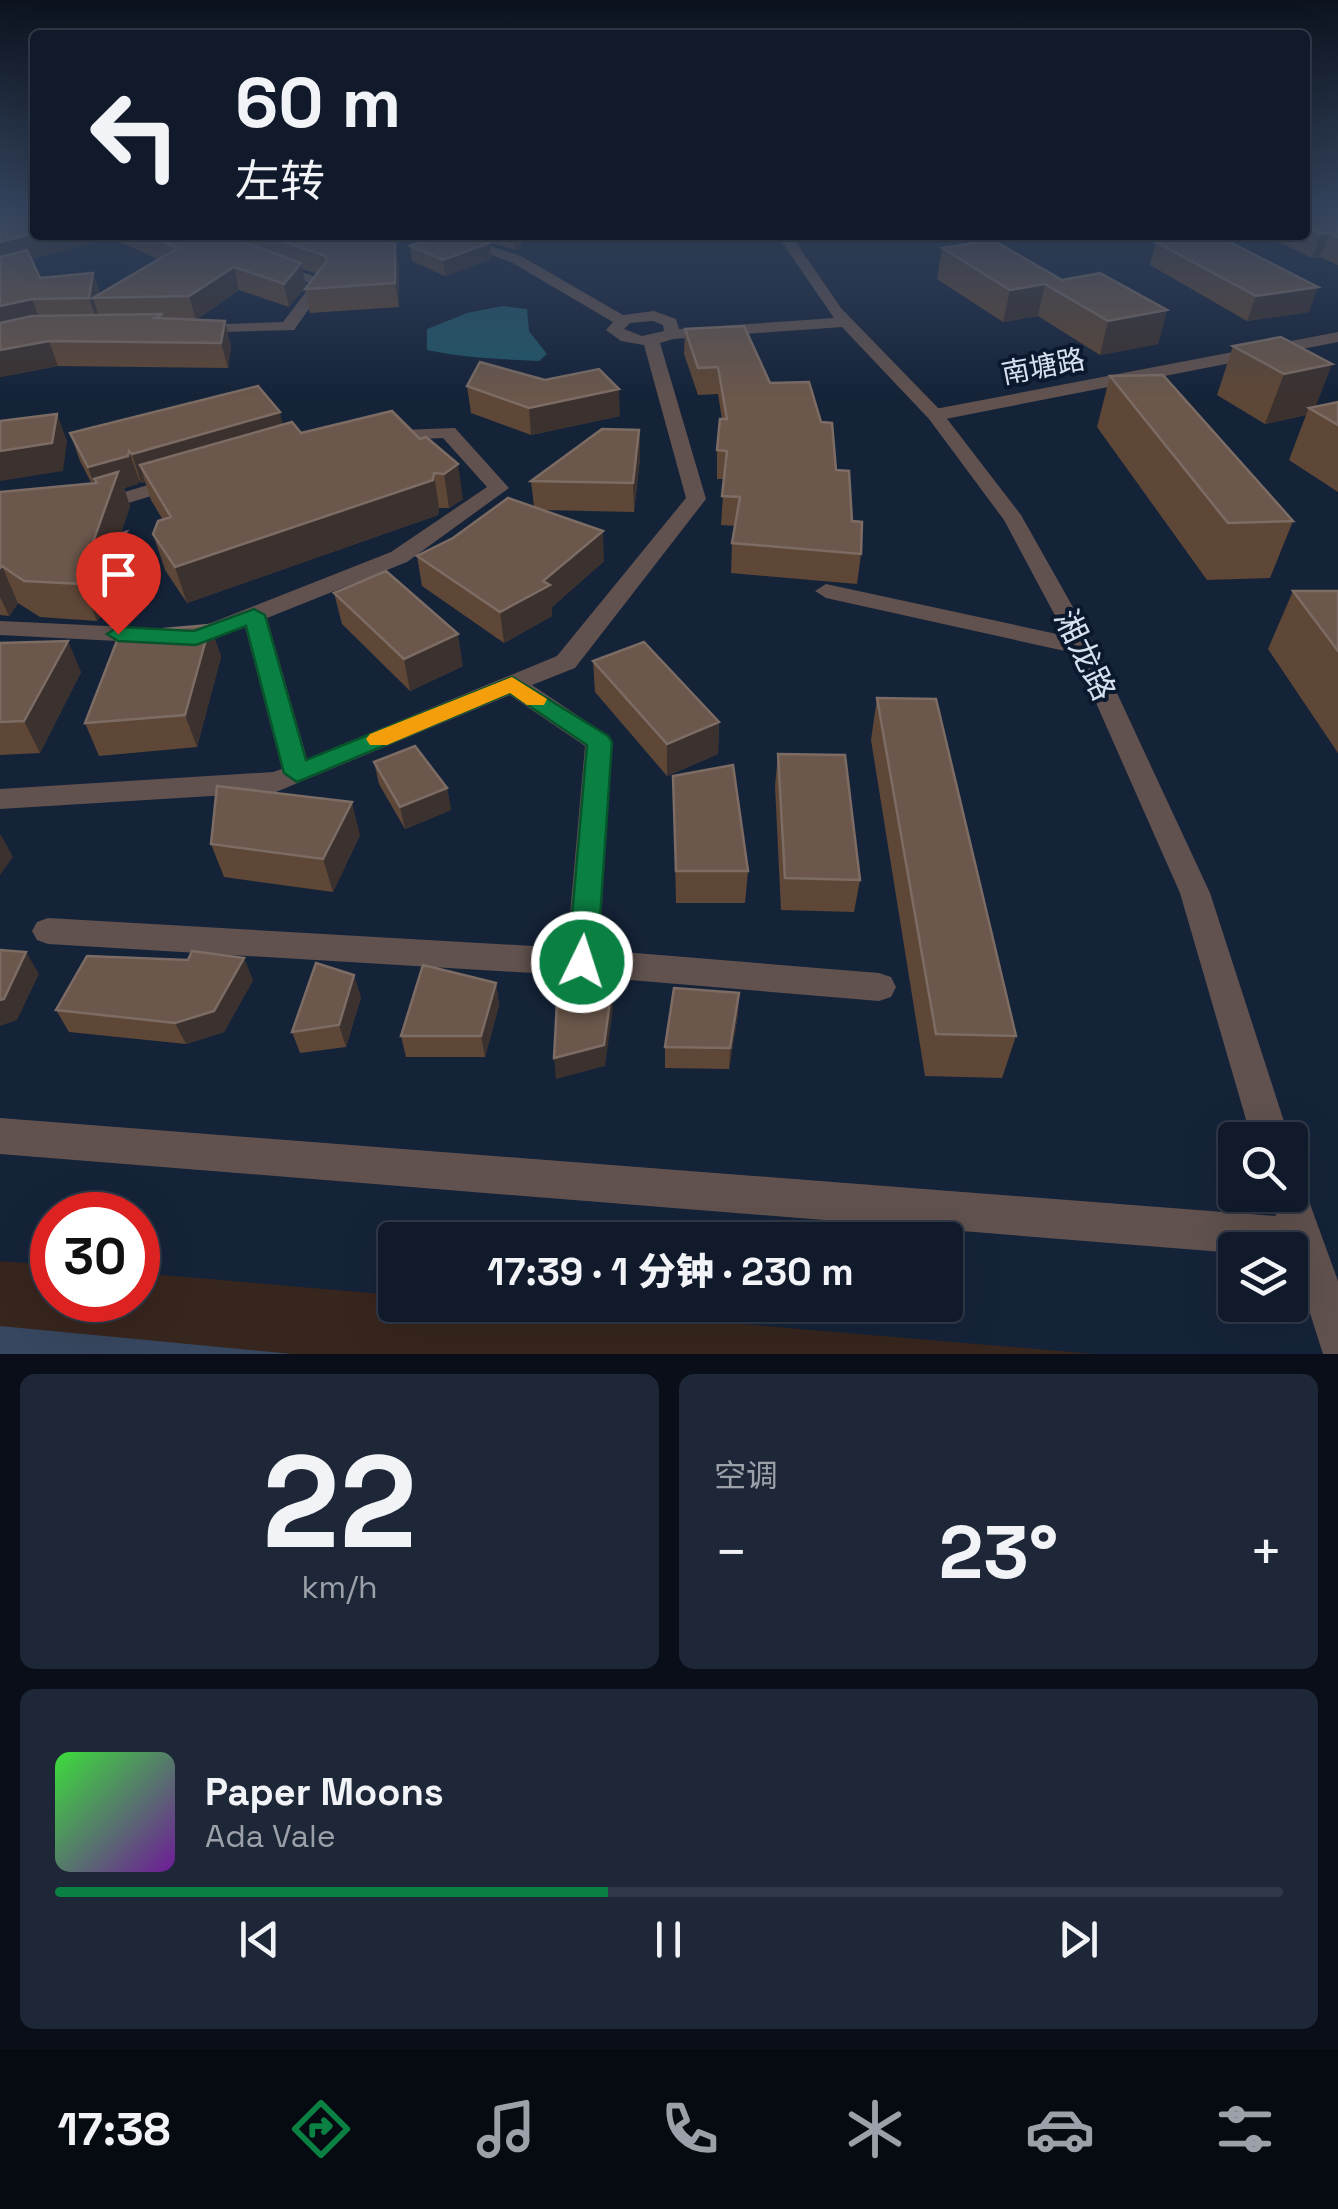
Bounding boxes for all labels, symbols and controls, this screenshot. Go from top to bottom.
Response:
text: 60 m [235,58,401,147]
icon: left [70,70,200,200]
text: 左转 [235,153,325,210]
street label: 南塘路 [998,340,1088,392]
pin [76,532,161,635]
icon: arrive [91,547,146,602]
street label: 湘龙路 [1046,603,1124,707]
position arrow [530,910,634,1014]
map controls [1218,1122,1308,1322]
button: search [1218,1122,1308,1212]
speed limit sign: 30 [30,1192,160,1322]
button: layers [1218,1232,1308,1322]
text: 17:39 · 1 分钟 · 230 m [487,1248,854,1296]
text: 22 [262,1419,417,1585]
text: 空调 [714,1456,778,1496]
text: 23° [939,1504,1058,1600]
text: − [714,1517,748,1587]
text: + [1249,1517,1283,1587]
text: km/h [301,1567,378,1607]
text: Paper Moons [205,1768,444,1816]
text: Ada Vale [205,1816,336,1856]
icon: previous [232,1912,287,1967]
icon: pause [641,1912,696,1967]
icon: next [1051,1912,1106,1967]
icon: directions [286,2094,356,2164]
icon: music [471,2094,541,2164]
icon: phone [655,2094,725,2164]
icon: climate [840,2094,910,2164]
icon: car [1025,2094,1095,2164]
icon: filters [1210,2094,1280,2164]
text: 17:38 [57,2101,171,2158]

